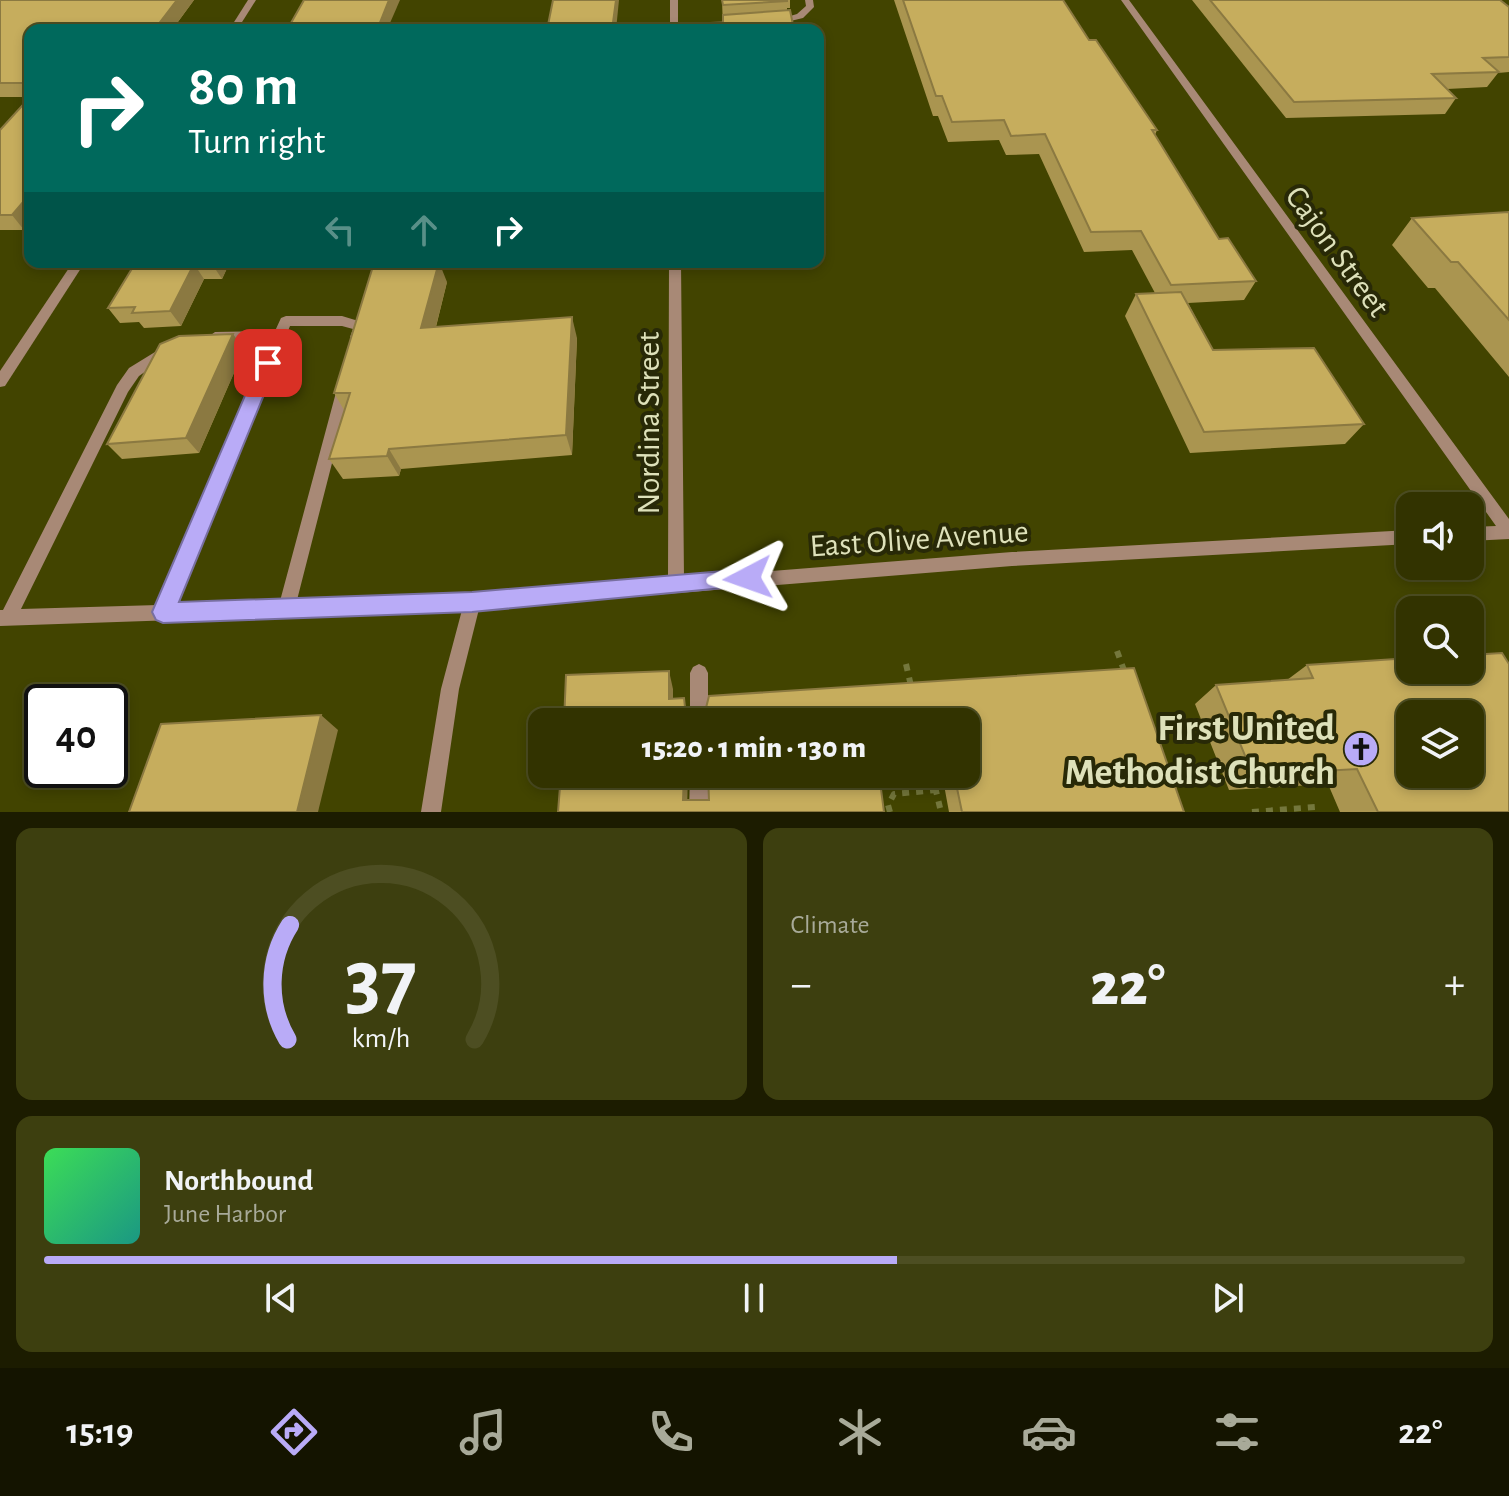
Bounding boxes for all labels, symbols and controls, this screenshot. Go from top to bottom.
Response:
icon: right [56,56,160,160]
text: 80 m [188,59,298,115]
text: Turn right [188,124,325,160]
street label: Cajon Street [1279,181,1395,323]
icon: left [318,208,362,252]
icon: ahead [402,208,446,252]
icon: right [486,208,530,252]
pin [234,329,302,397]
street label: Nordina Street [633,331,665,515]
icon: arrive [246,341,290,385]
map controls [1396,492,1484,788]
button: sound [1396,492,1484,580]
street label: East Olive Avenue [809,515,1030,563]
position arrow [706,536,790,620]
button: search [1396,596,1484,684]
speed limit sign: 40 [24,684,128,788]
button: layers [1396,700,1484,788]
place label: First United Methodist Church [1065,710,1335,792]
church icon: First United Methodist Church [1342,730,1380,768]
text: 15:20 · 1 min · 130 m [642,733,866,763]
text: Climate [791,912,869,938]
text: 37 [345,939,417,1023]
text: 22° [1090,956,1165,1016]
text: − [791,963,812,1007]
text: + [1444,963,1465,1007]
text: km/h [352,1024,411,1053]
text: Northbound [164,1166,313,1196]
text: June Harbor [164,1201,286,1227]
icon: previous [259,1276,303,1320]
icon: pause [732,1276,776,1320]
icon: next [1206,1276,1250,1320]
icon: directions [266,1404,322,1460]
icon: music [455,1404,511,1460]
icon: phone [643,1404,699,1460]
icon: climate [832,1404,888,1460]
icon: car [1021,1404,1077,1460]
icon: filters [1209,1404,1265,1460]
text: 15:19 [66,1414,133,1450]
text: 22° [1398,1414,1443,1450]

